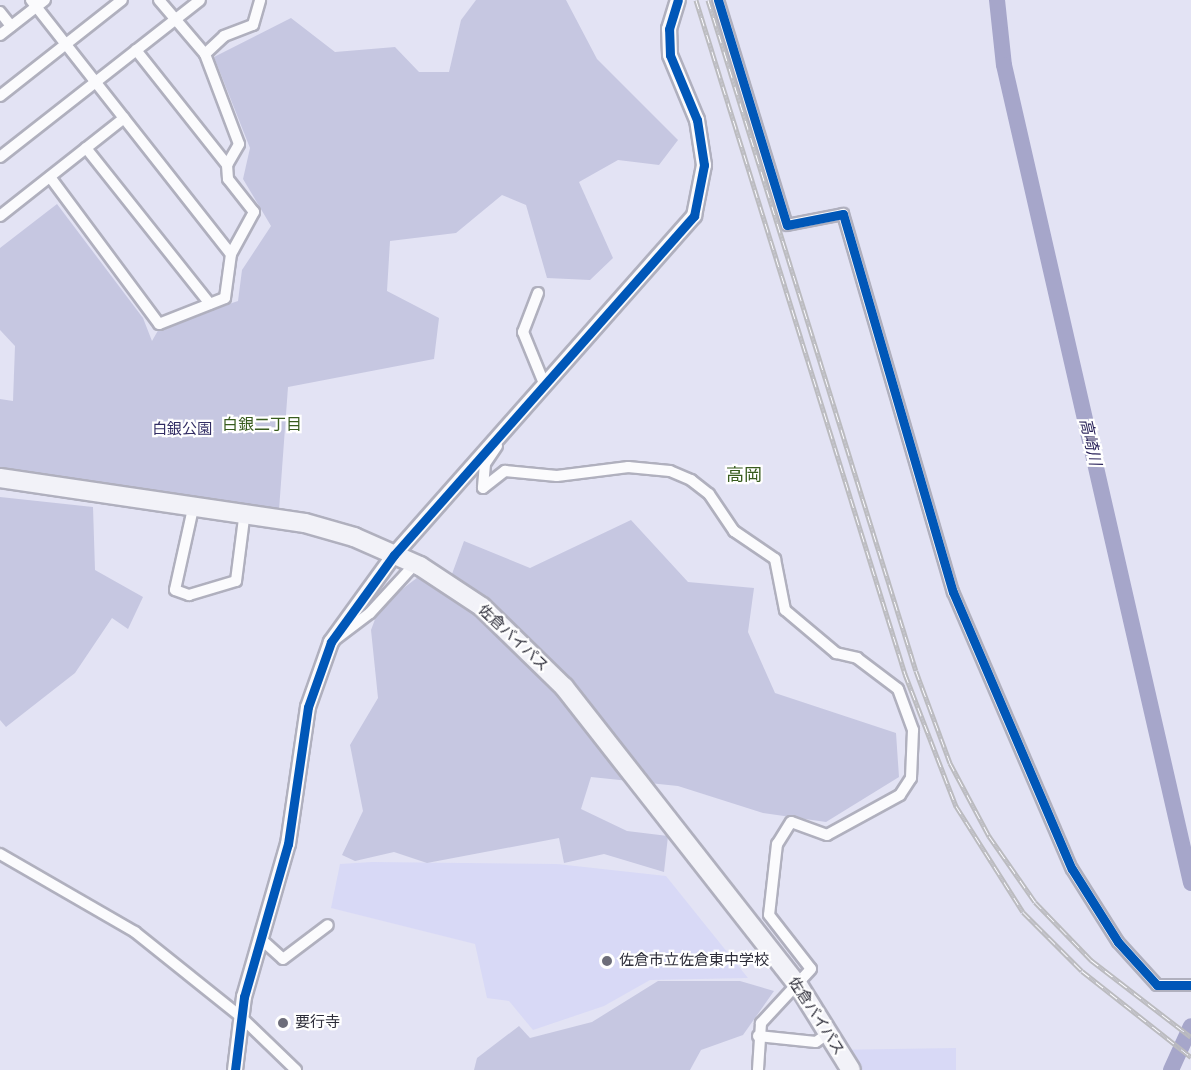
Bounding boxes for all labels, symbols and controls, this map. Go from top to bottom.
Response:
district label: 白銀二丁目 [222,415,302,435]
water label: 高崎川 [1075,416,1105,468]
park label: 白銀公園 [152,421,212,439]
district label: 高岡 [726,464,762,486]
street label: 佐倉バイパス [474,601,552,675]
place label: 佐倉市立佐倉東中学校 [619,952,769,970]
marker: 佐倉市立佐倉東中学校 [600,954,614,968]
street label: 佐倉バイパス [784,973,848,1059]
place label: 要行寺 [295,1014,340,1032]
marker: 要行寺 [276,1016,290,1030]

